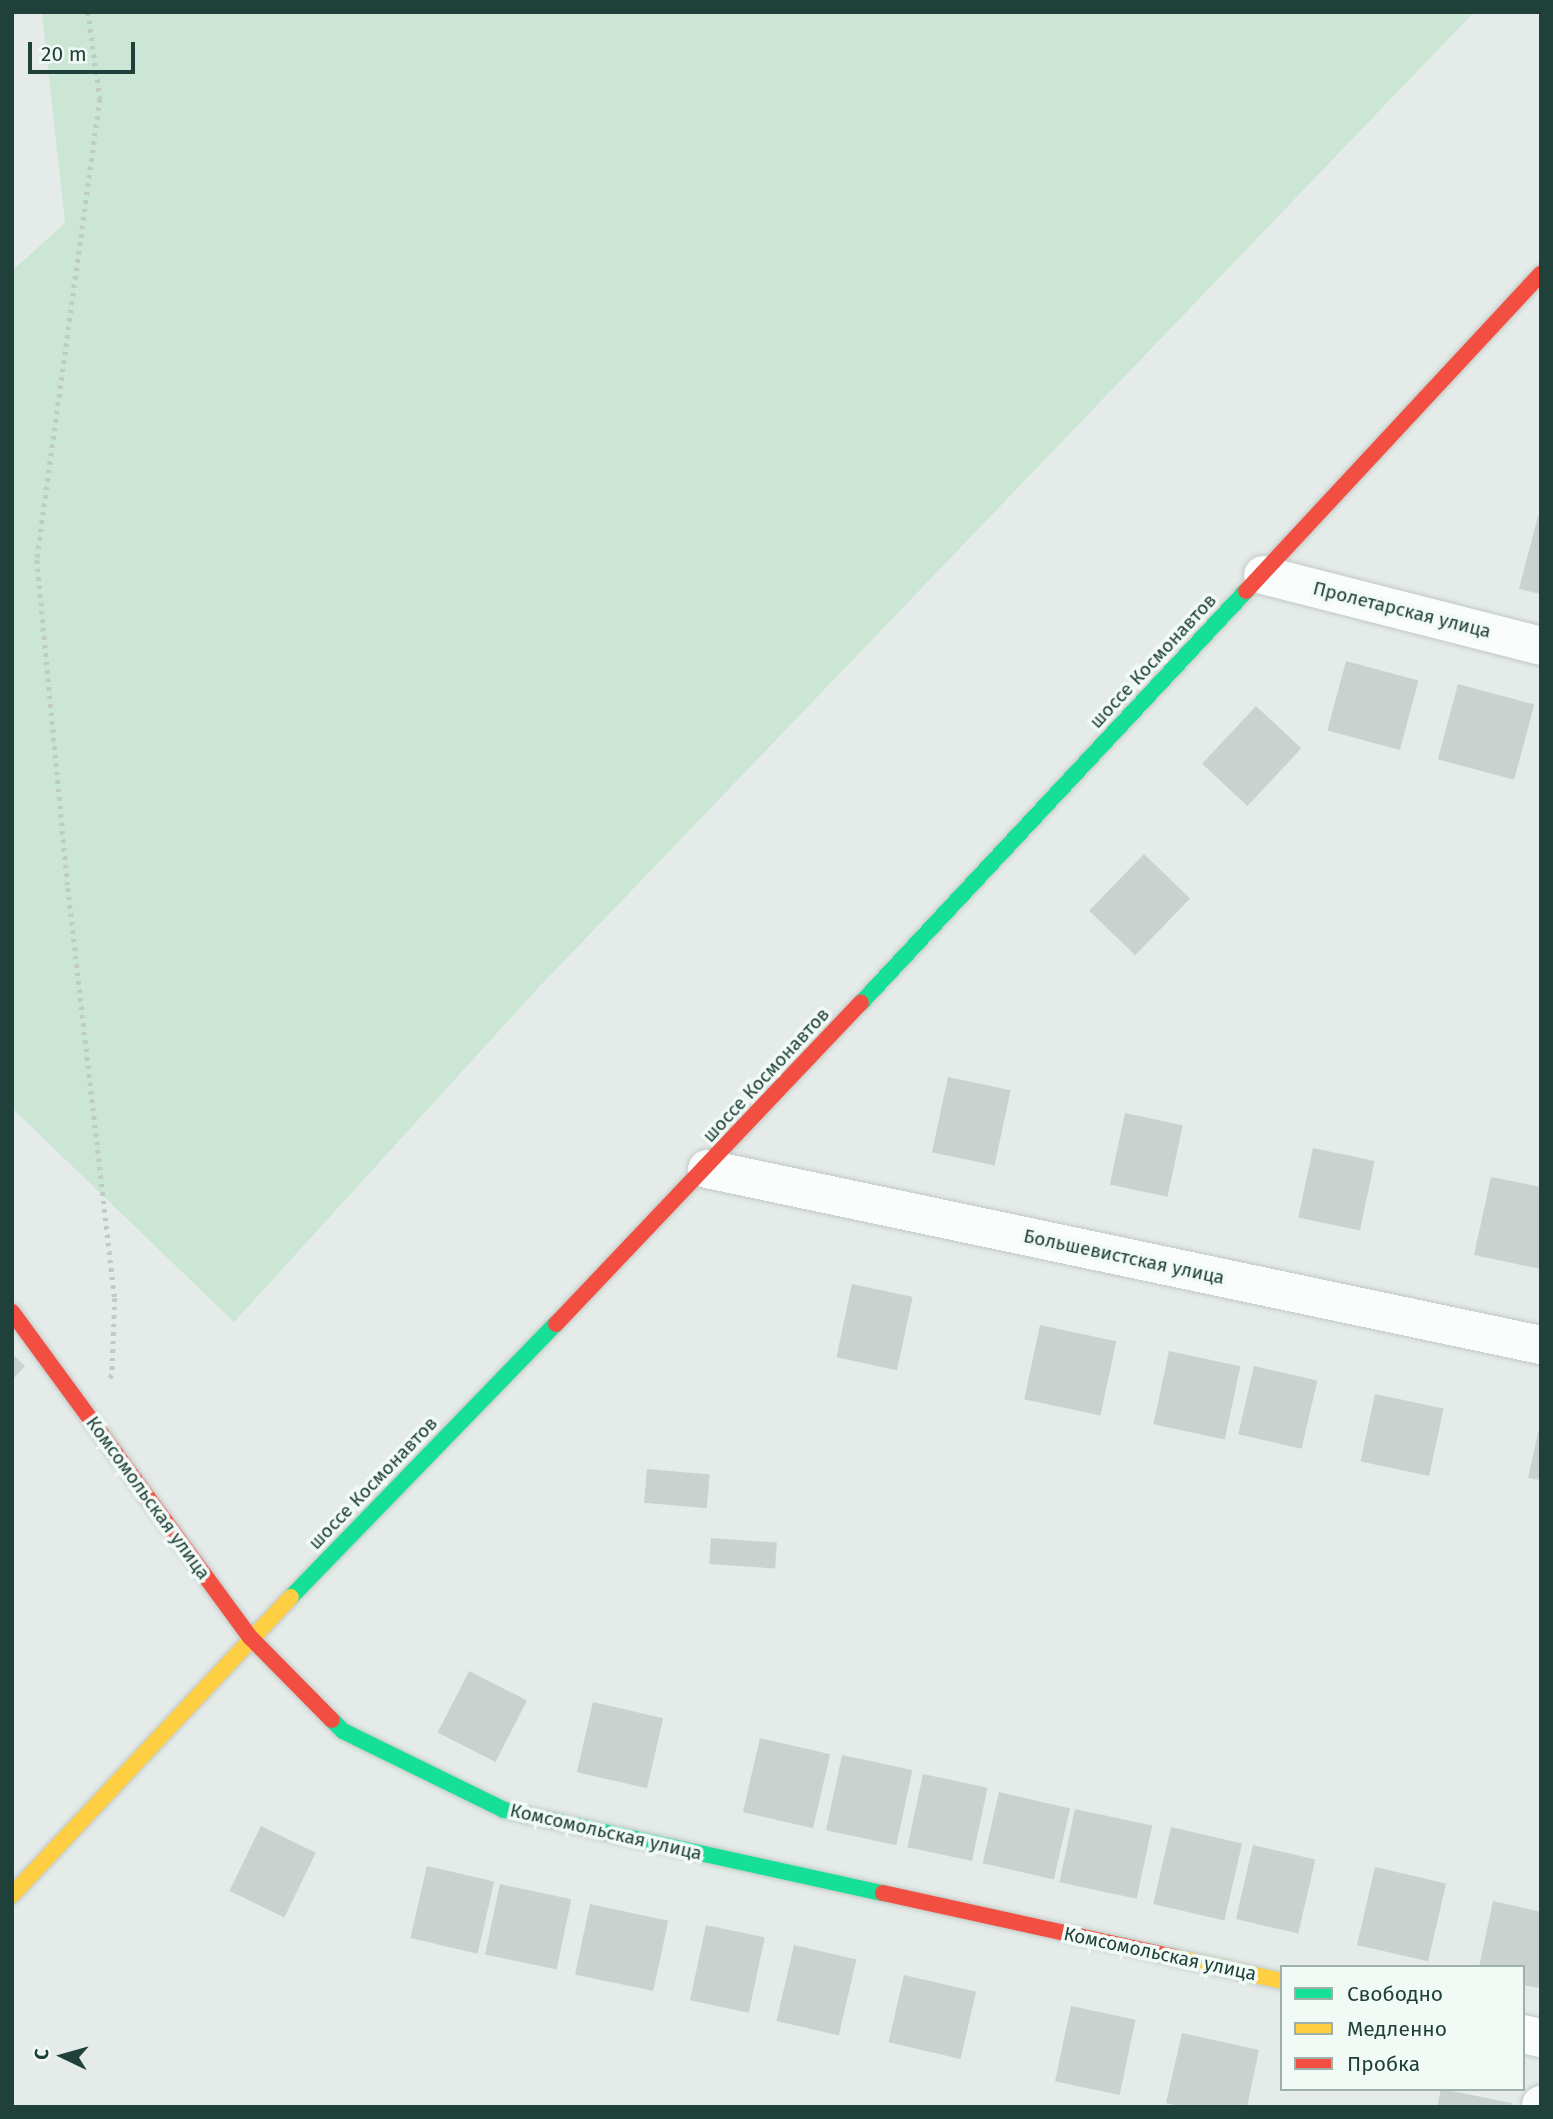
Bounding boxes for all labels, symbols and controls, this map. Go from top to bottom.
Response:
scale bar [32,28,138,72]
text: 20 m [41,41,87,67]
street label: Пролетарская улица [1311,577,1493,643]
street label: шоссе Космонавтов [1085,589,1221,733]
street label: шоссе Космонавтов [698,1003,834,1147]
street label: Большевистская улица [1021,1225,1227,1289]
street label: Комсомольская улица [81,1412,215,1584]
street label: шоссе Космонавтов [304,1412,442,1554]
street label: Комсомольская улица [508,1799,704,1865]
street label: Комсомольская улица [1062,1922,1258,1986]
legend [1280,1965,1525,2091]
text: Свободно [1347,1981,1443,2007]
text: Медленно [1347,2016,1447,2042]
north arrow [28,2021,98,2091]
text: С [30,2048,54,2061]
text: Пробка [1347,2051,1420,2077]

